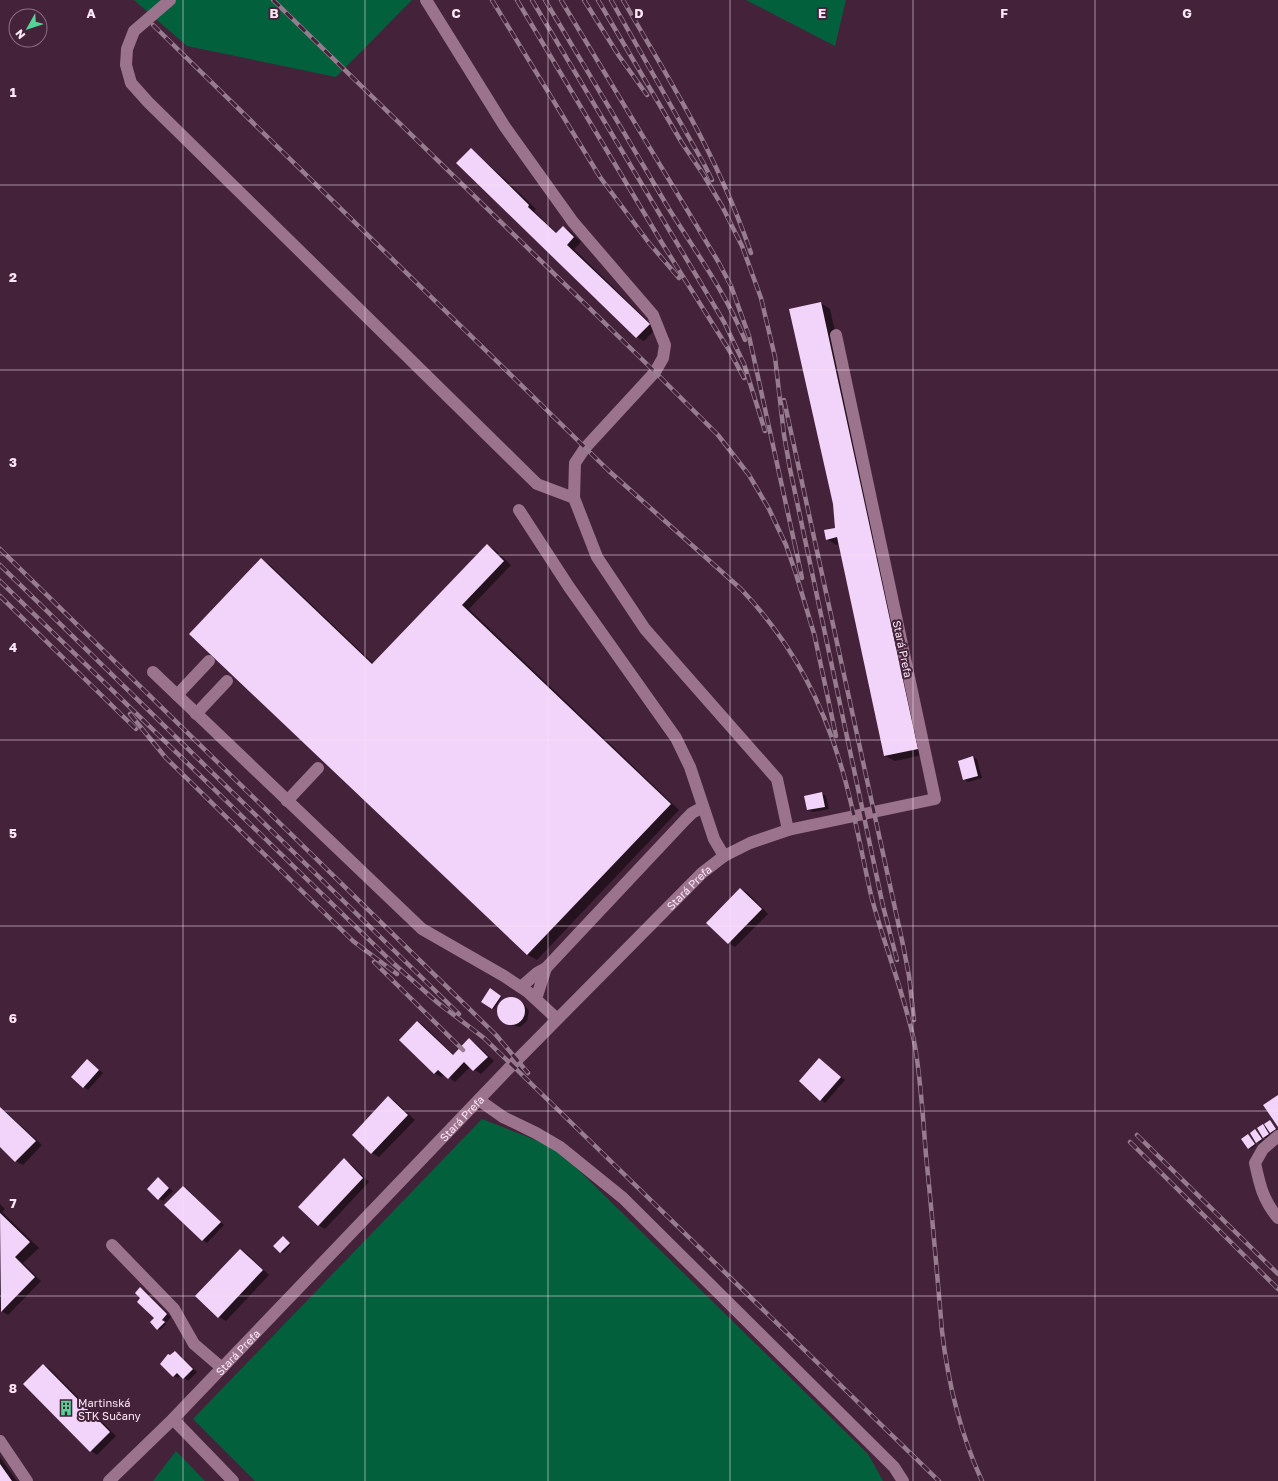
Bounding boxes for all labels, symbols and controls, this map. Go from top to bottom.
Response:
text: A [86,5,96,21]
text: B [269,5,279,21]
text: C [451,5,461,21]
text: D [634,5,644,21]
text: E [818,5,826,21]
text: F [1000,5,1008,21]
text: G [1182,5,1192,21]
north arrow [8,8,48,48]
text: N [12,27,28,42]
text: 1 [10,84,17,100]
text: 2 [9,269,17,285]
text: 3 [9,454,17,470]
street label: Stará Prefa [891,619,915,679]
text: 4 [9,639,17,655]
text: 5 [9,825,17,841]
street label: Stará Prefa [663,862,714,912]
text: 6 [9,1010,17,1026]
street label: Stará Prefa [436,1092,486,1143]
text: 7 [9,1195,17,1211]
street label: Stará Prefa [212,1326,262,1377]
text: 8 [9,1380,17,1396]
place label: Martinská STK Sučany [78,1396,141,1422]
building icon: Martinská STK Sučany [57,1399,75,1417]

